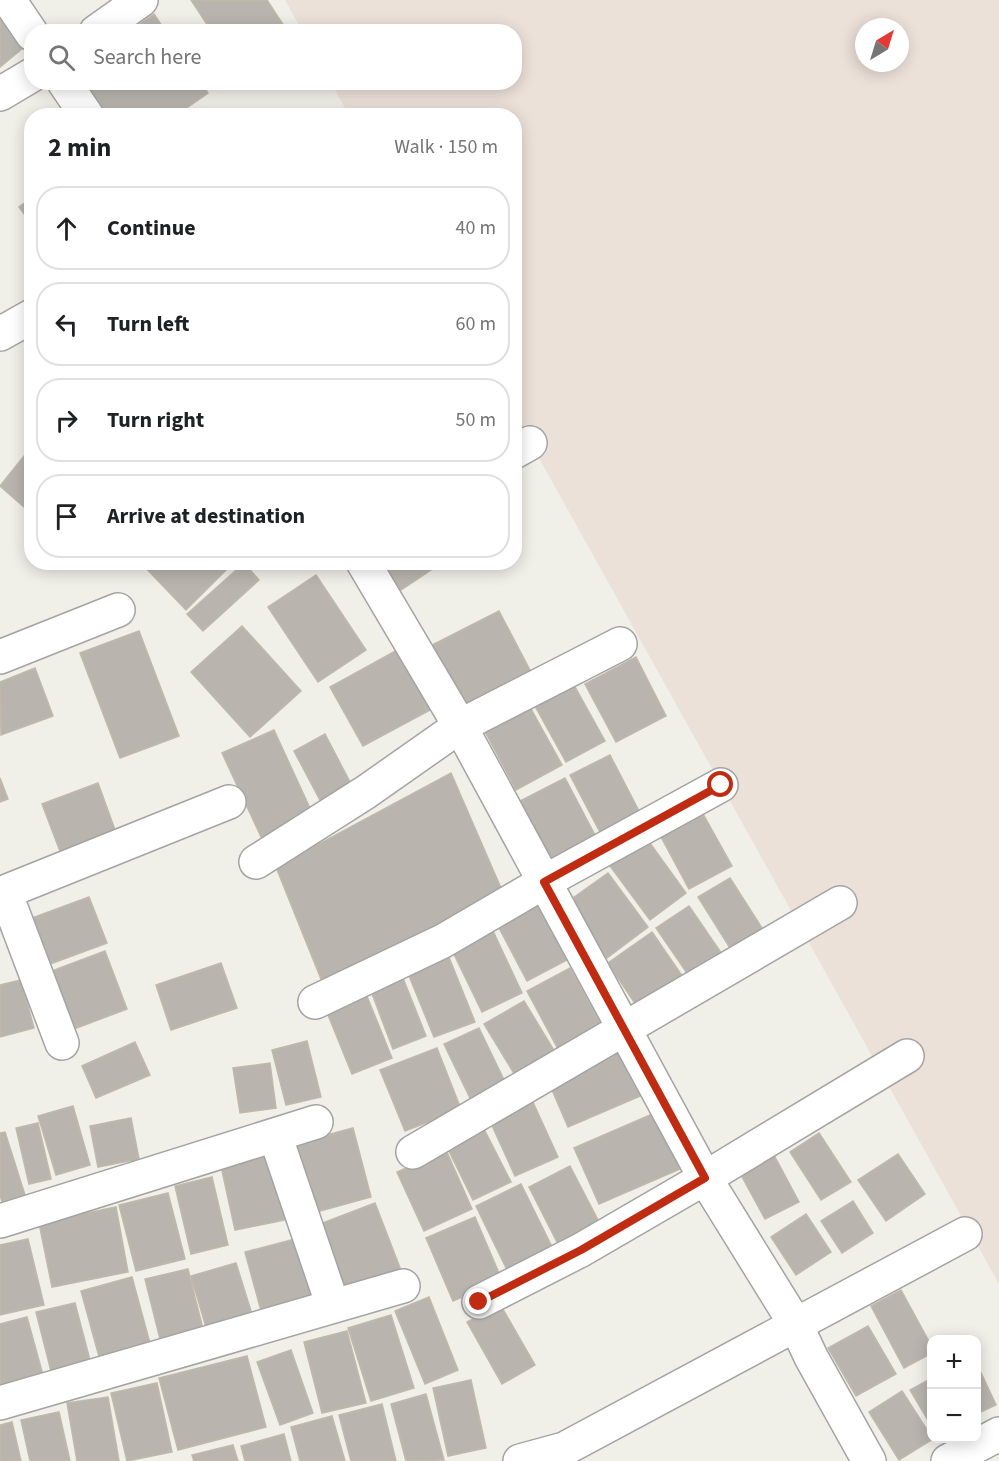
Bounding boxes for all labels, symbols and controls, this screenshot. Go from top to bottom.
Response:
north arrow [855,18,909,72]
search box [24,24,522,90]
icon: search [45,41,78,74]
text: Search here [93,41,201,73]
text: 2 min [48,129,111,166]
text: Walk · 150 m [394,133,498,161]
icon: ahead [50,212,83,245]
text: Continue [107,212,196,244]
text: 40 m [456,214,496,242]
icon: left [50,308,83,341]
text: Turn left [107,308,189,340]
text: 60 m [456,310,496,338]
icon: right [50,404,83,437]
text: Turn right [107,404,204,436]
text: 50 m [456,406,496,434]
icon: arrive [50,500,83,533]
text: Arrive at destination [107,500,305,532]
route start [707,771,733,797]
route end [465,1288,491,1314]
map controls [927,1335,981,1443]
button: + [927,1335,981,1389]
button: − [927,1389,981,1443]

